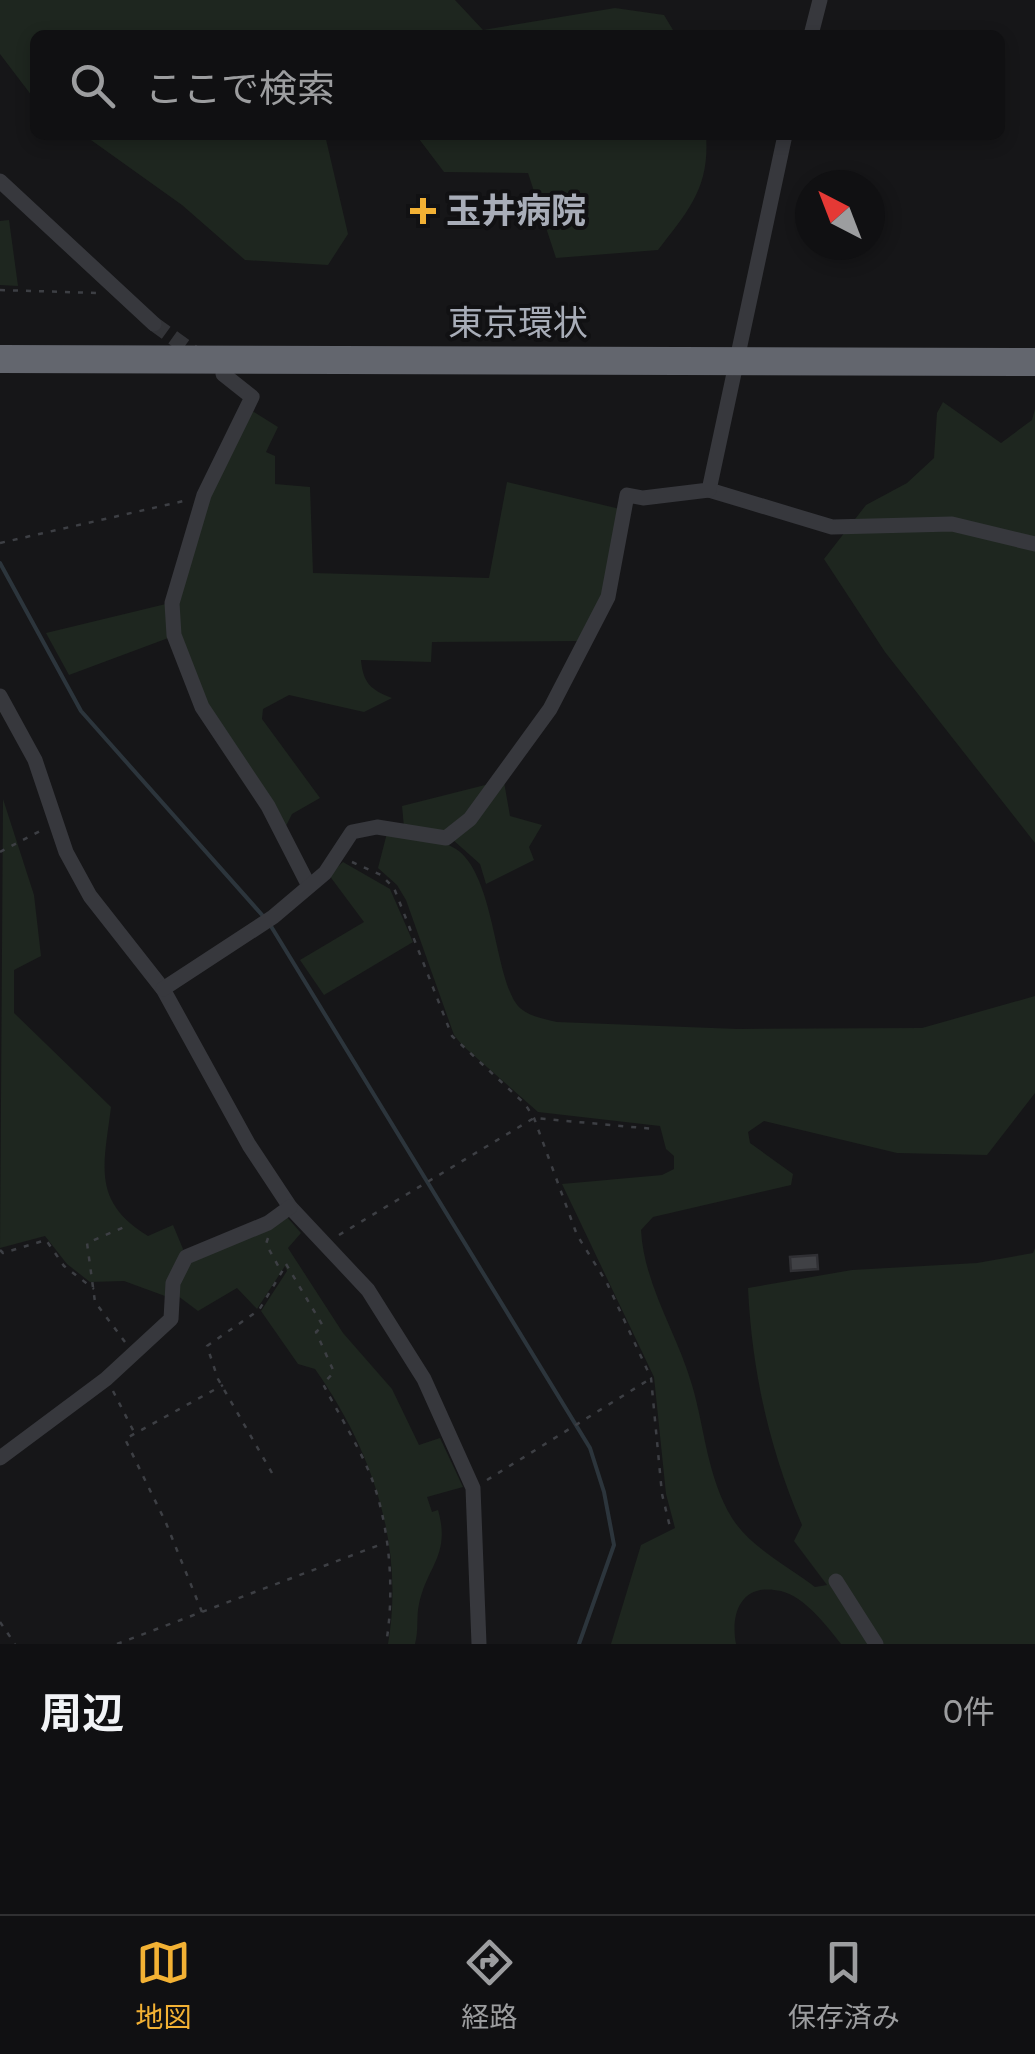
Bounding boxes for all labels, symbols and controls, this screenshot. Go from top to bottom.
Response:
search box [30,30,1005,140]
icon: search [65,58,120,113]
text: ここで検索 [145,67,335,113]
north arrow [795,170,885,260]
place label: 玉井病院 [446,191,586,233]
marker: 玉井病院 [410,198,436,224]
street label: 東京環状 [448,303,588,345]
text: 周辺 [40,1689,124,1740]
text: 0件 [943,1694,995,1732]
tab: 地図 [135,1935,191,2035]
tab: 経路 [461,1935,518,2035]
tab: 保存済み [788,1935,900,2035]

